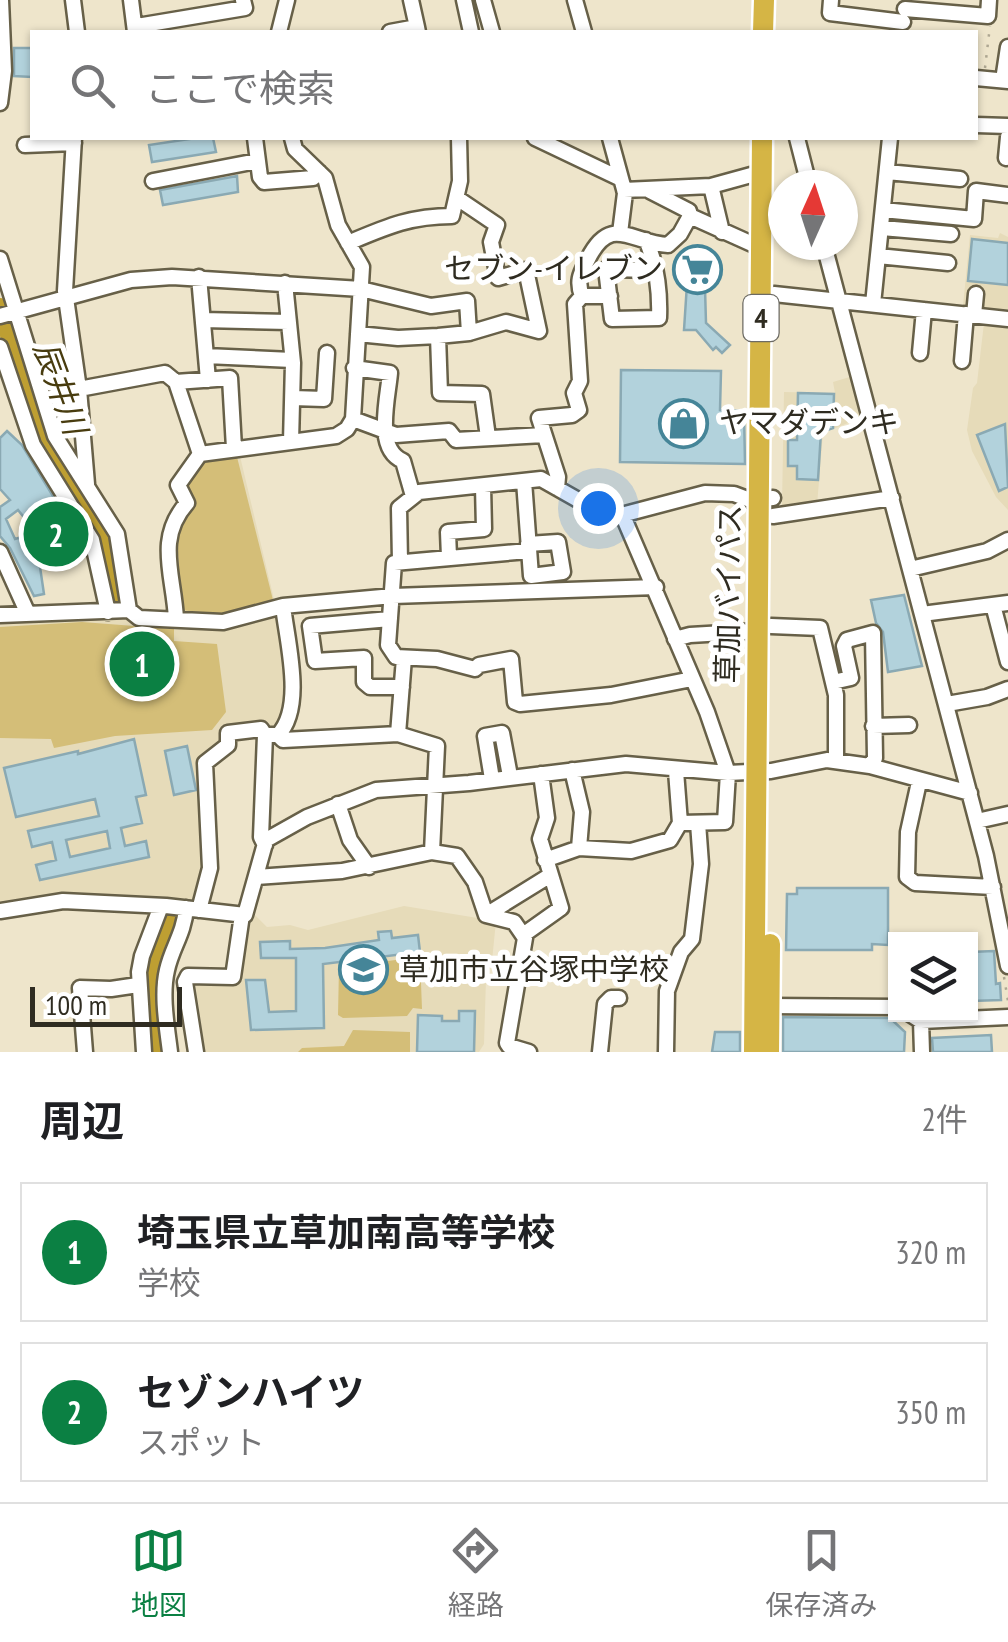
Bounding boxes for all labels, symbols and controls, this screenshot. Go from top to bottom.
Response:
search box [30,30,978,140]
icon: search [65,58,120,113]
text: ここで検索 [145,63,335,112]
north arrow [768,170,858,260]
supermarket icon: セブン-イレブン [672,243,724,295]
place label: セブン-イレブン [444,248,663,287]
road number: 4 [744,295,778,341]
water label: 辰井川 [25,335,98,443]
shop icon: ヤマダデンキ [658,397,710,449]
place label: ヤマダデンキ [719,402,899,441]
your location [573,483,624,534]
pin: 2 [23,496,88,572]
street label: 草加バイパス [706,504,749,684]
pin: 1 [110,626,174,702]
map controls [888,932,978,1022]
button: layers [888,932,978,1022]
school or university icon: 草加市立谷塚中学校 [338,944,390,996]
place label: 草加市立谷塚中学校 [399,949,669,988]
scale bar [30,982,182,1026]
text: 100 m [45,986,107,1023]
text: 周辺 [40,1093,124,1148]
text: 2件 [922,1098,968,1140]
text: 埼玉県立草加南高等学校 [137,1207,555,1256]
text: 1 [67,1231,82,1273]
text: 320 m [895,1231,966,1273]
text: 学校 [137,1261,201,1303]
text: セゾンハイツ [137,1367,364,1416]
text: 2 [67,1391,82,1433]
text: 350 m [895,1391,966,1433]
text: スポット [137,1421,265,1463]
tab: 地図 [131,1523,187,1623]
tab: 経路 [448,1523,504,1623]
tab: 保存済み [765,1523,877,1623]

